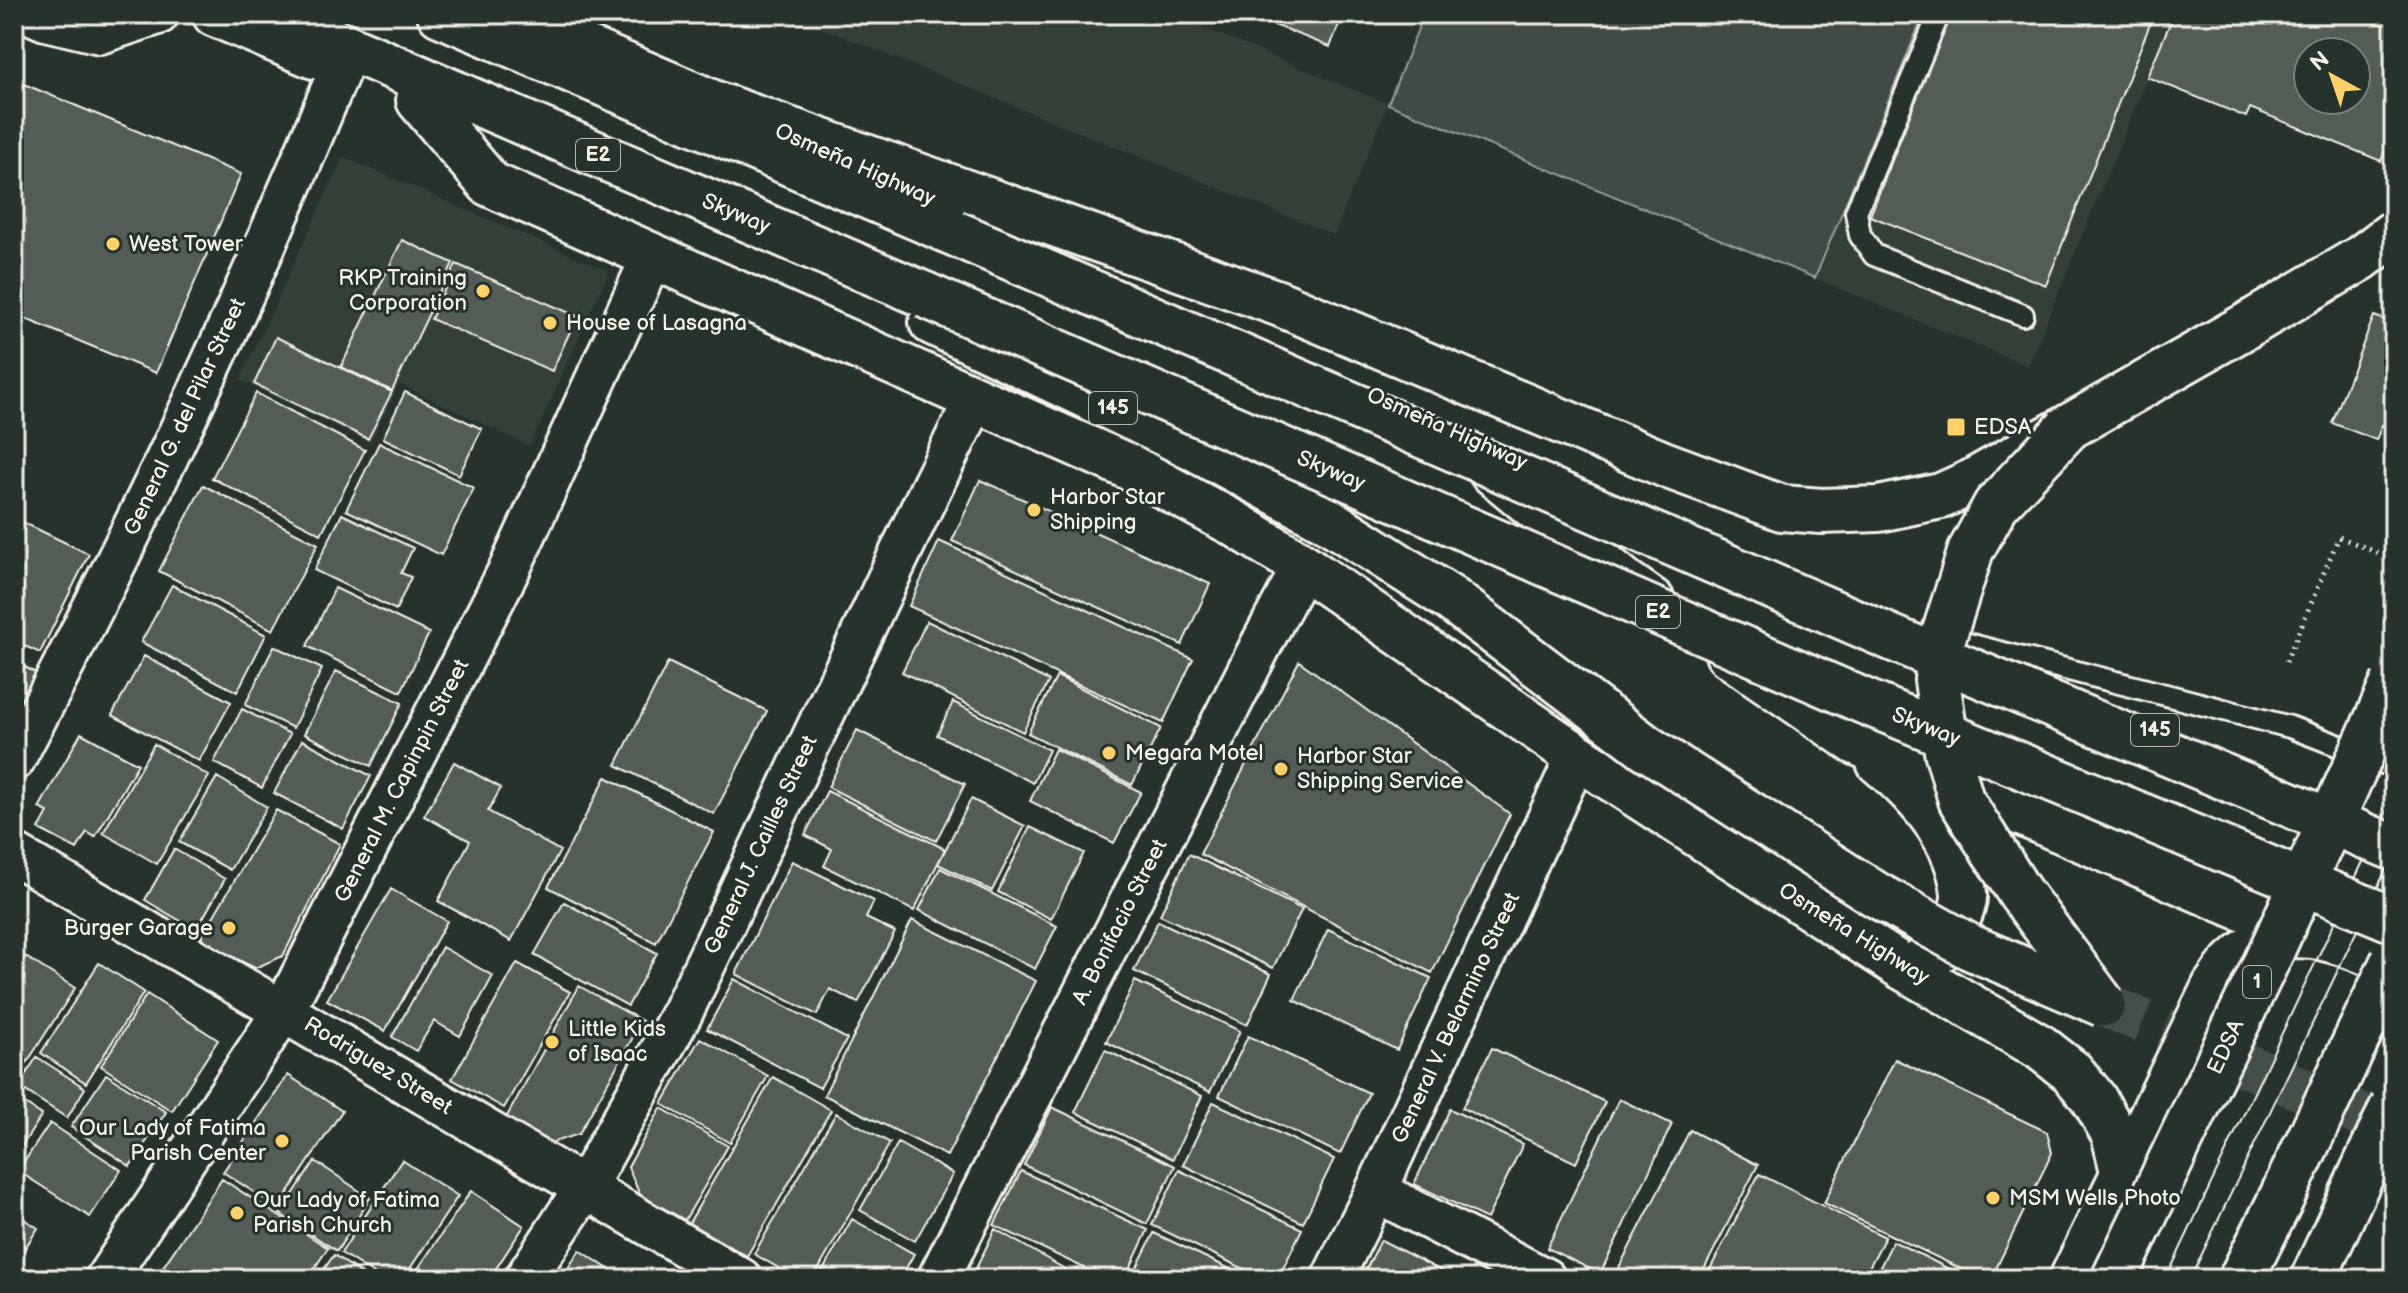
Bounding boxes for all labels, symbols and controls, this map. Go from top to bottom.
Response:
north arrow [2292,36,2372,116]
text: N [2305,46,2335,77]
street label: Osmeña Highway [771,118,939,212]
road number: E2 [576,139,620,171]
street label: Skyway [698,188,774,240]
place label: West Tower [129,231,244,258]
marker: West Tower [104,235,122,253]
place label: RKP Training Corporation [338,265,467,317]
marker: RKP Training Corporation [474,282,492,300]
street label: General G. del Pilar Street [118,294,252,540]
place label: House of Lasagna [566,310,747,337]
marker: House of Lasagna [541,314,559,332]
street label: Osmeña Highway [1363,382,1531,476]
road number: 145 [1089,392,1137,424]
place label: EDSA [1974,414,2032,441]
marker: EDSA [1945,416,1967,438]
street label: Skyway [1293,445,1369,497]
place label: Harbor Star Shipping [1050,484,1166,536]
marker: Harbor Star Shipping [1025,501,1043,519]
road number: E2 [1636,596,1680,628]
street label: General M. Capinpin Street [329,655,475,907]
street label: Skyway [1888,701,1964,753]
road number: 145 [2131,714,2179,746]
street label: General J. Cailles Street [698,731,824,959]
place label: Megara Motel [1125,740,1263,767]
place label: Harbor Star Shipping Service [1297,743,1464,795]
marker: Megara Motel [1100,744,1118,762]
marker: Harbor Star Shipping Service [1272,760,1290,778]
street label: A. Bonifacio Street [1067,834,1174,1009]
street label: Osmeña Highway [1774,877,1934,991]
street label: General V. Belarmino Street [1386,888,1526,1148]
place label: Burger Garage [64,915,213,942]
marker: Burger Garage [220,919,238,937]
road number: 1 [2243,966,2271,998]
street label: Rodriguez Street [299,1011,457,1121]
street label: EDSA [2202,1015,2251,1079]
place label: Little Kids of Isaac [568,1016,666,1068]
marker: Little Kids of Isaac [543,1033,561,1051]
place label: Our Lady of Fatima Parish Center [79,1115,267,1167]
marker: Our Lady of Fatima Parish Center [273,1132,291,1150]
place label: MSM Wells Photo [2009,1185,2181,1212]
place label: Our Lady of Fatima Parish Church [253,1187,440,1239]
marker: MSM Wells Photo [1984,1189,2002,1207]
marker: Our Lady of Fatima Parish Church [228,1204,246,1222]

